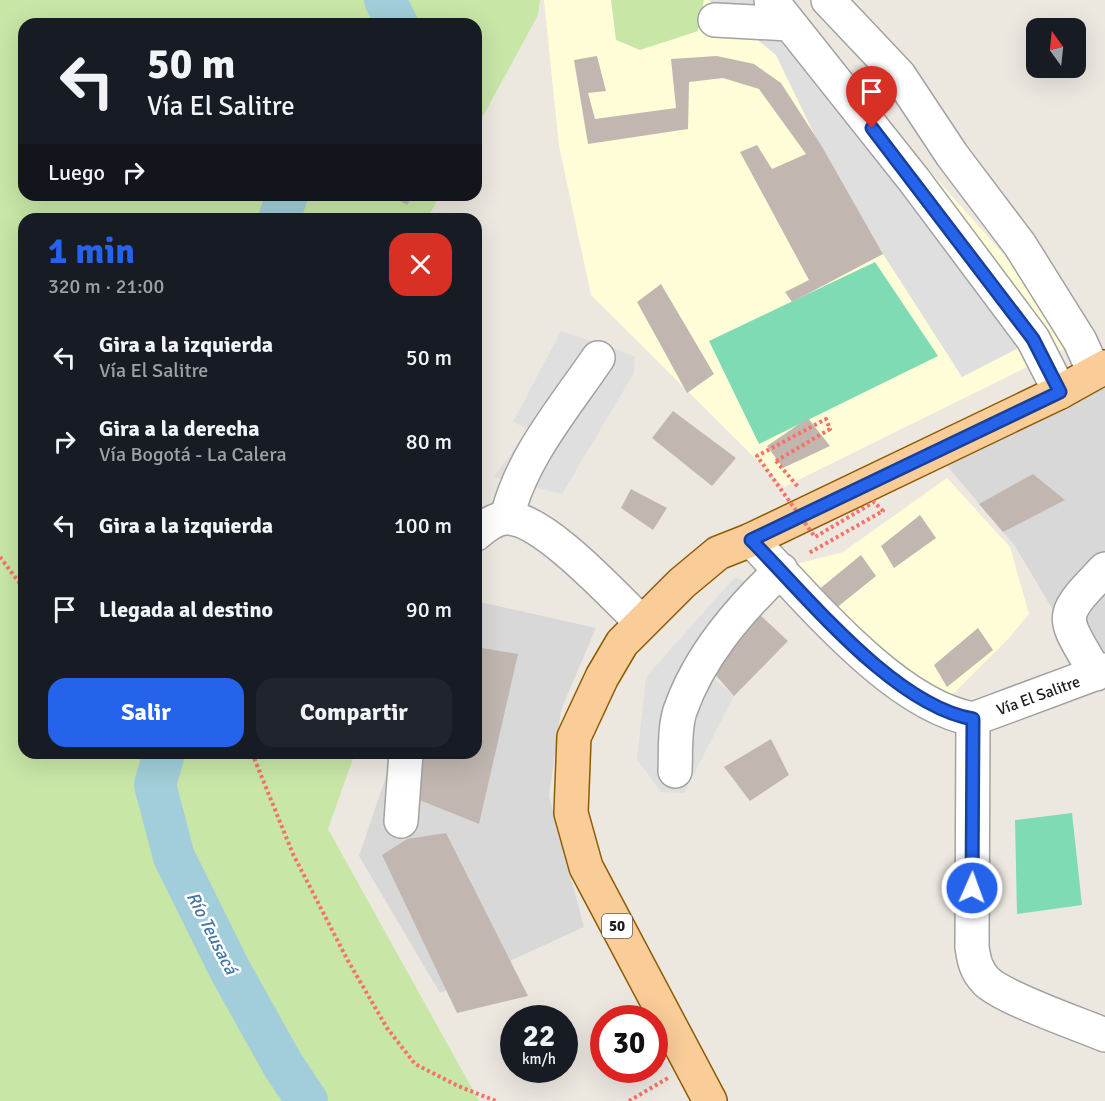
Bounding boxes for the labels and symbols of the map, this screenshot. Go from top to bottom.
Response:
north arrow [1026,18,1086,78]
pin [846,66,897,128]
street label: Vía El Salitre [994,672,1083,720]
position arrow [940,856,1004,920]
water label: Río Teusacá [182,888,243,979]
road number: 50 [602,914,632,938]
speed limit sign: 30 [590,1005,668,1083]

